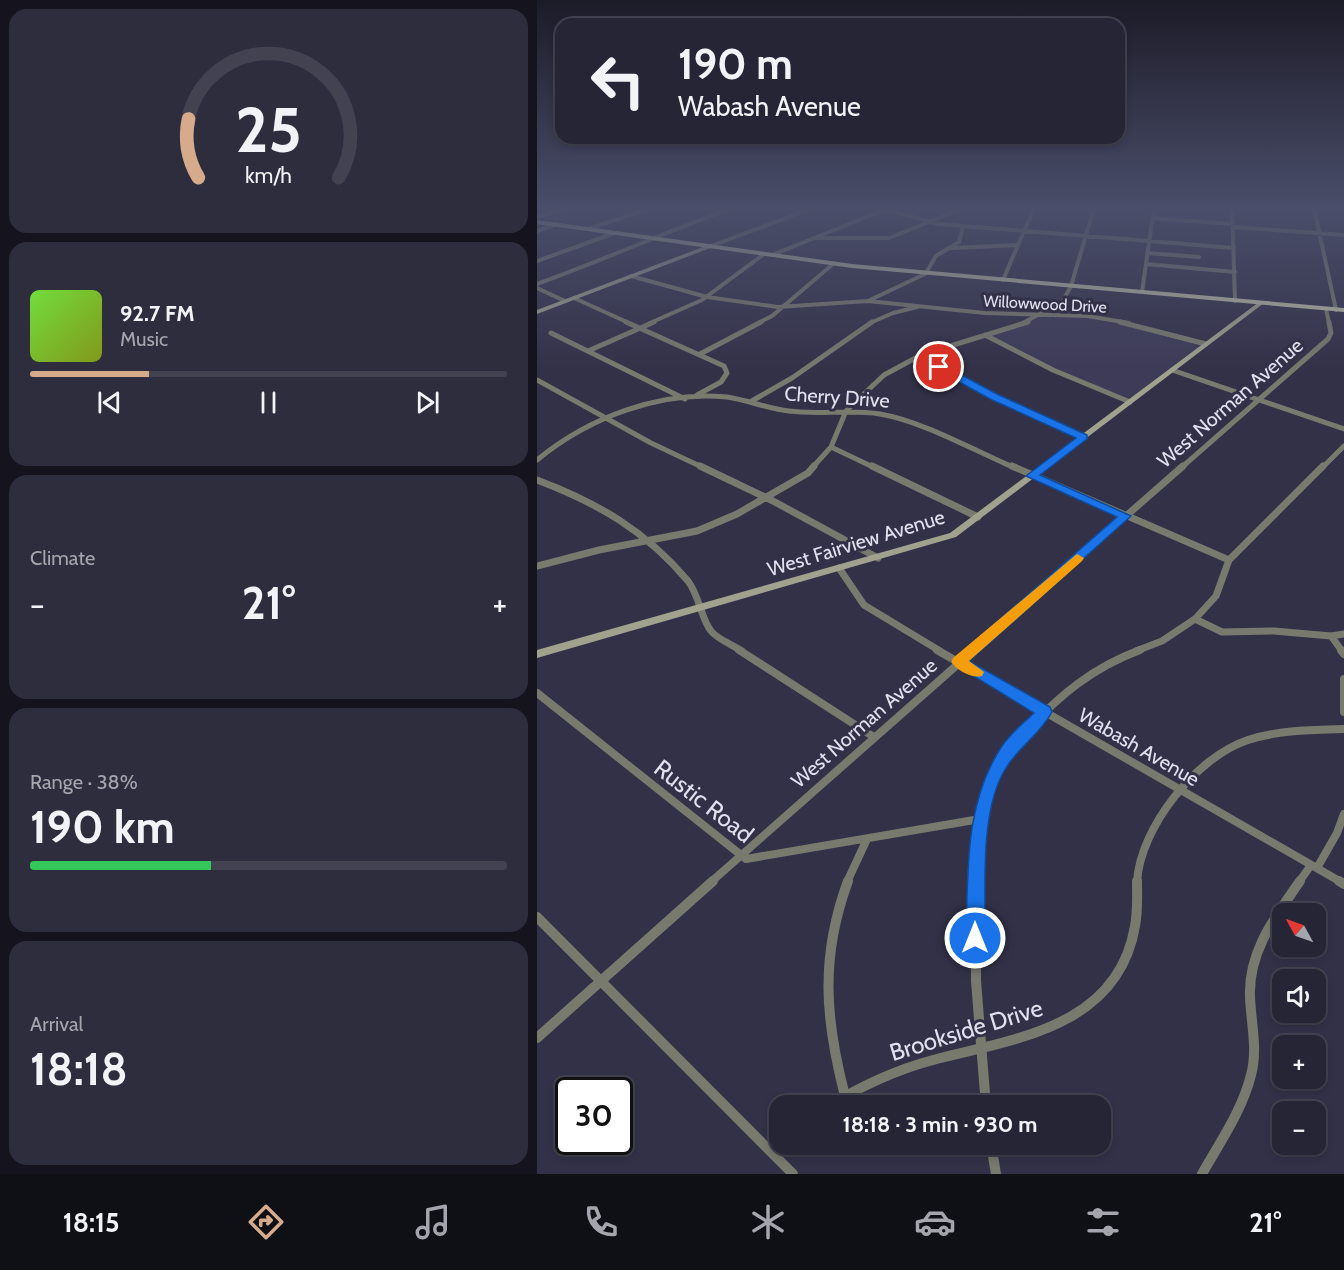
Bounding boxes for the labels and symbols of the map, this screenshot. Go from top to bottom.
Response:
street label: Willowwood Drive [983,291,1107,317]
street label: West Norman Avenue [1152,333,1308,473]
pin [913,341,964,392]
street label: Cherry Drive [784,381,890,413]
street label: West Fairview Avenue [764,505,948,581]
street label: West Norman Avenue [786,653,942,793]
street label: Wabash Avenue [1074,703,1204,791]
street label: Rustic Road [648,753,760,849]
north arrow [1272,903,1326,957]
position arrow [943,906,1007,970]
street label: Brookside Drive [886,993,1046,1067]
speed limit sign: 30 [555,1077,633,1155]

